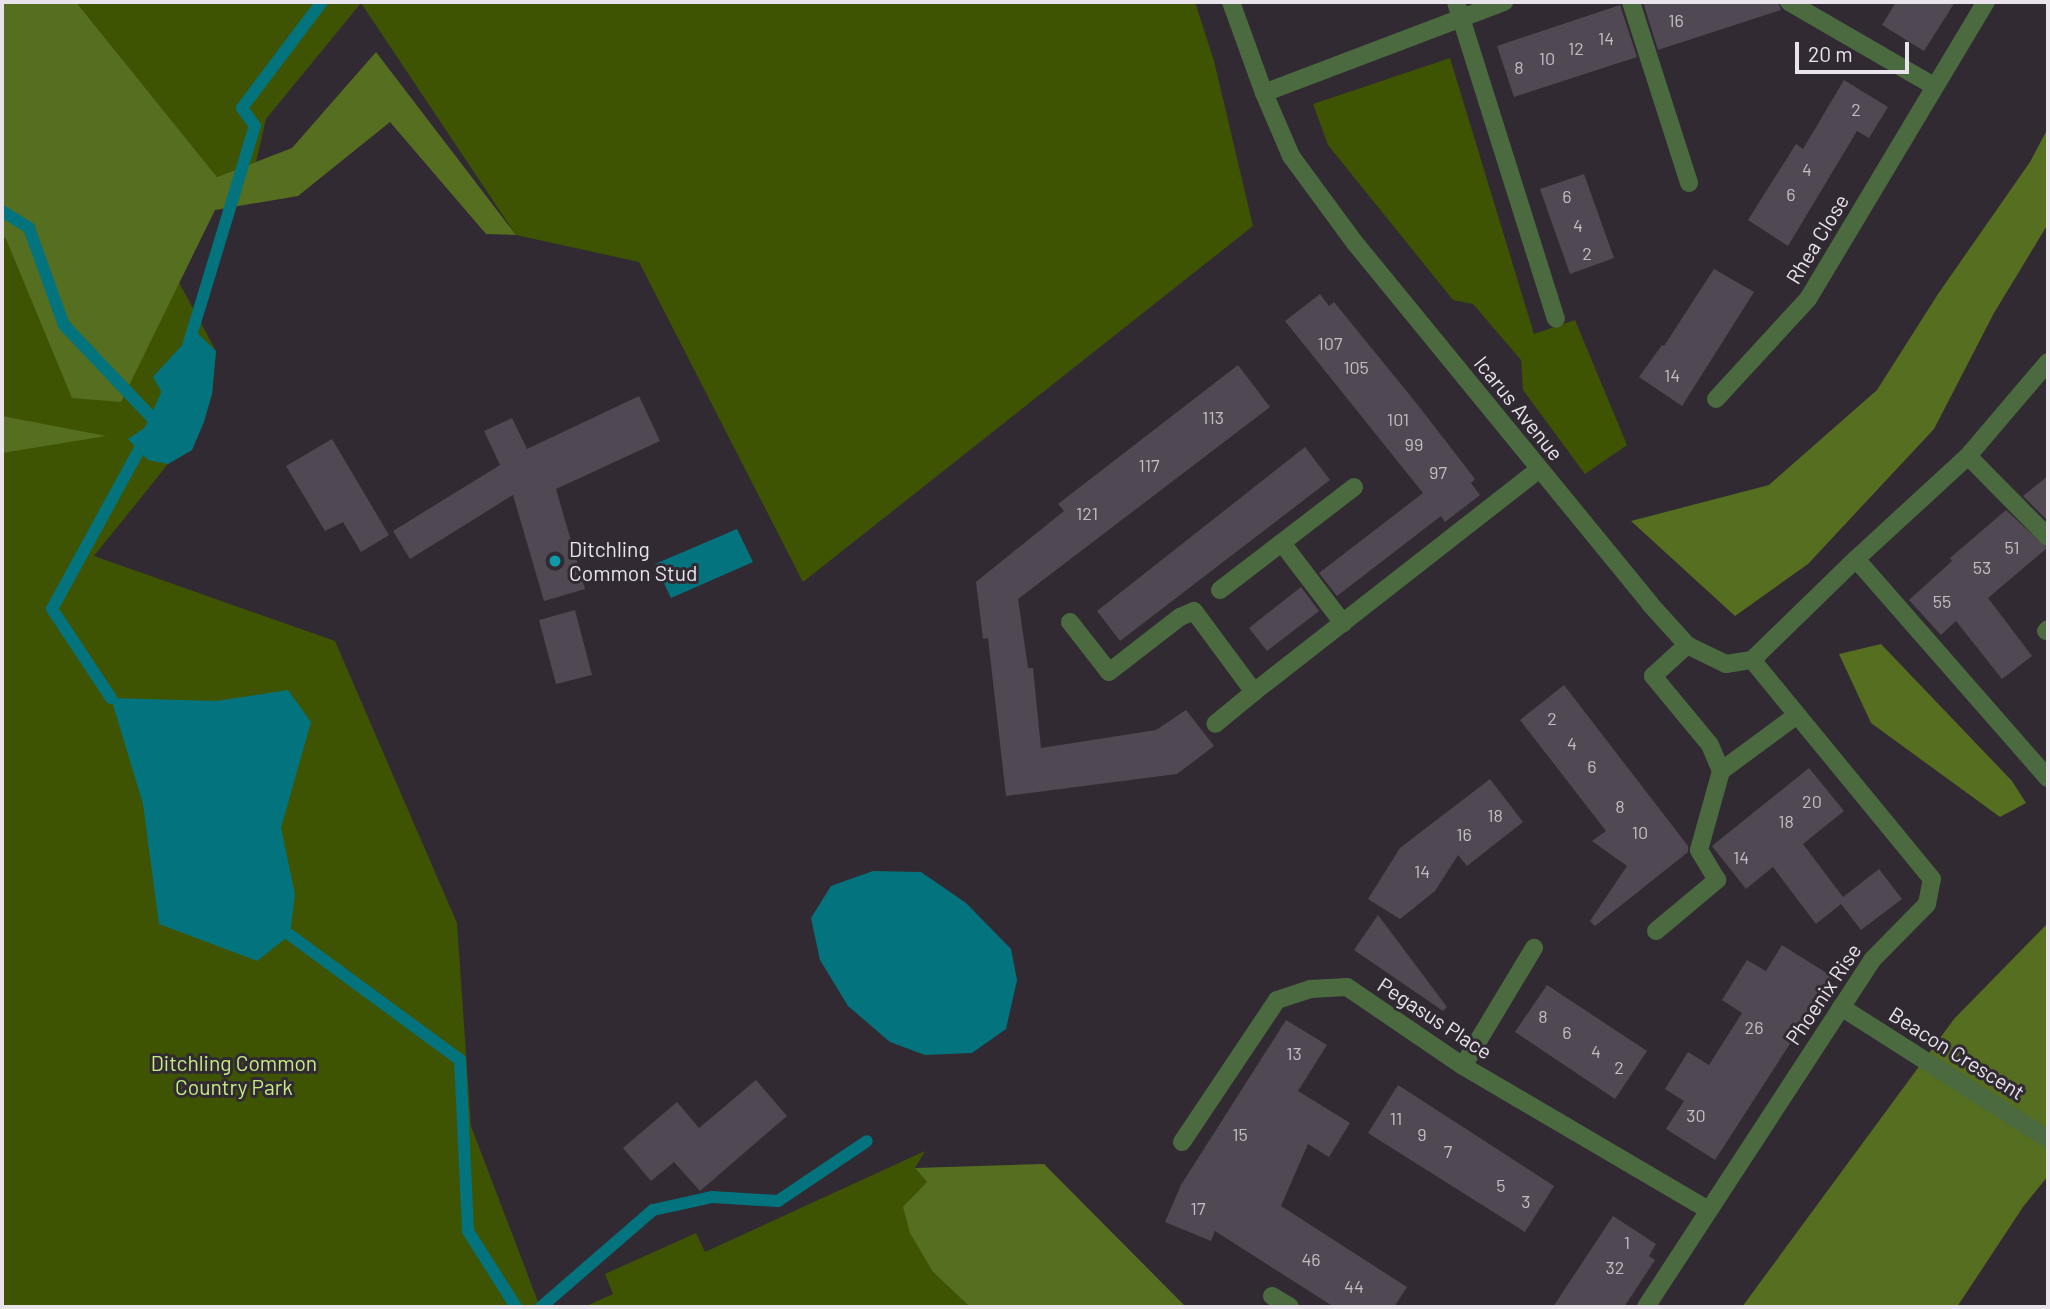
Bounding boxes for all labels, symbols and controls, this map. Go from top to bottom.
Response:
house number: 16 [1668,9,1684,31]
house number: 14 [1598,27,1614,49]
scale bar [1798,28,1912,72]
house number: 12 [1568,37,1584,59]
text: 20 m [1808,41,1853,66]
house number: 10 [1539,47,1555,69]
house number: 8 [1514,56,1524,78]
house number: 2 [1851,98,1861,120]
house number: 4 [1802,158,1812,180]
house number: 6 [1786,183,1796,205]
house number: 6 [1562,185,1572,207]
street label: Rhea Close [1780,189,1854,289]
house number: 4 [1573,214,1583,236]
house number: 2 [1582,242,1592,264]
house number: 107 [1318,332,1342,354]
street label: Icarus Avenue [1469,351,1569,465]
house number: 105 [1343,356,1369,378]
house number: 14 [1664,364,1680,386]
house number: 113 [1202,406,1224,428]
house number: 101 [1387,408,1409,430]
house number: 99 [1405,433,1423,455]
house number: 117 [1138,454,1160,476]
house number: 97 [1429,461,1447,483]
house number: 121 [1076,502,1098,524]
place label: Ditchling Common Stud [569,536,697,586]
house number: 51 [2004,536,2020,558]
marker: Ditchling Common Stud [547,553,563,569]
house number: 53 [1973,556,1991,578]
house number: 55 [1933,590,1951,612]
house number: 2 [1547,707,1557,729]
house number: 4 [1567,732,1577,754]
house number: 6 [1587,755,1597,777]
house number: 20 [1802,790,1822,812]
house number: 8 [1615,795,1625,817]
house number: 18 [1487,804,1503,826]
house number: 18 [1778,810,1794,832]
house number: 10 [1632,821,1648,843]
house number: 16 [1456,823,1472,845]
house number: 14 [1733,846,1749,868]
house number: 14 [1414,860,1430,882]
street label: Phoenix Rise [1780,939,1866,1049]
street label: Pegasus Place [1373,972,1497,1064]
street label: Beacon Crescent [1885,1001,2029,1105]
house number: 8 [1538,1005,1548,1027]
house number: 26 [1745,1016,1763,1038]
house number: 6 [1562,1021,1572,1043]
house number: 4 [1591,1040,1601,1062]
house number: 13 [1286,1042,1302,1064]
park label: Ditchling Common Country Park [151,1050,317,1100]
house number: 2 [1614,1056,1624,1078]
house number: 30 [1686,1104,1706,1126]
house number: 11 [1390,1107,1402,1129]
house number: 15 [1232,1123,1248,1145]
house number: 9 [1417,1123,1427,1145]
house number: 7 [1444,1140,1452,1162]
house number: 5 [1496,1174,1506,1196]
house number: 3 [1521,1190,1531,1212]
house number: 17 [1191,1197,1205,1219]
house number: 1 [1624,1231,1630,1253]
house number: 46 [1301,1248,1321,1270]
house number: 32 [1606,1256,1624,1278]
house number: 44 [1344,1275,1364,1297]

